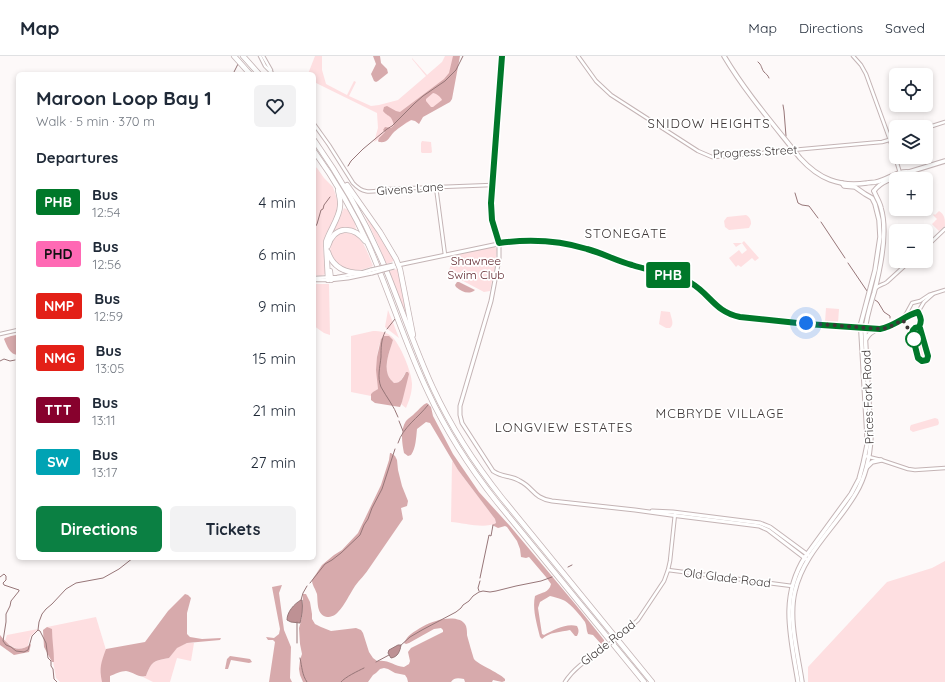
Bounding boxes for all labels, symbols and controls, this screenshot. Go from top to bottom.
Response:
text: Map [20,16,59,40]
text: Map [748,19,777,37]
text: Directions [799,19,863,37]
text: Saved [885,19,925,37]
map controls [889,68,933,268]
button: locate [889,68,933,112]
button: heart [254,85,296,127]
text: Maroon Loop Bay 1 [36,86,212,110]
text: Walk · 5 min · 370 m [36,113,155,129]
district label: SNIDOW HEIGHTS [648,115,770,131]
button: layers [889,120,933,164]
street label: Progress Street [712,142,798,161]
text: Departures [36,148,118,167]
button: + [889,172,933,216]
street label: Givens Lane [376,179,444,198]
text: Bus [92,185,118,204]
text: PHB [44,193,72,211]
text: 4 min [258,193,296,212]
text: 12:54 [92,204,120,220]
button: − [889,224,933,268]
district label: STONEGATE [585,225,667,241]
text: Bus [93,237,118,256]
text: PHD [44,245,73,263]
text: 6 min [258,245,296,264]
park label: Shawnee Swim Club [447,253,505,282]
text: 12:56 [93,256,121,272]
line badge: PHB [645,262,691,288]
text: PHB [654,266,682,284]
text: Bus [94,289,120,308]
text: NMP [44,297,74,315]
text: 9 min [258,297,296,316]
text: 12:59 [94,308,123,324]
your location [796,313,816,333]
unlabelled marker [905,330,923,348]
text: Bus [96,341,121,360]
text: NMG [44,349,76,367]
text: 15 min [253,349,296,368]
street label: Prices Fork Road [858,350,877,444]
text: 13:05 [96,360,124,376]
text: Bus [92,393,118,412]
text: TTT [44,401,72,419]
text: 21 min [252,401,296,420]
district label: MCBRYDE VILLAGE [655,405,785,421]
text: 13:11 [92,412,116,428]
district label: LONGVIEW ESTATES [495,419,633,435]
text: Bus [92,445,118,464]
text: SW [47,453,69,471]
text: 27 min [251,453,296,472]
text: 13:17 [92,464,118,480]
button: Directions [36,506,162,552]
button: Tickets [170,506,296,552]
street label: Old Glade Road [683,565,772,590]
street label: Glade Road [577,617,638,669]

